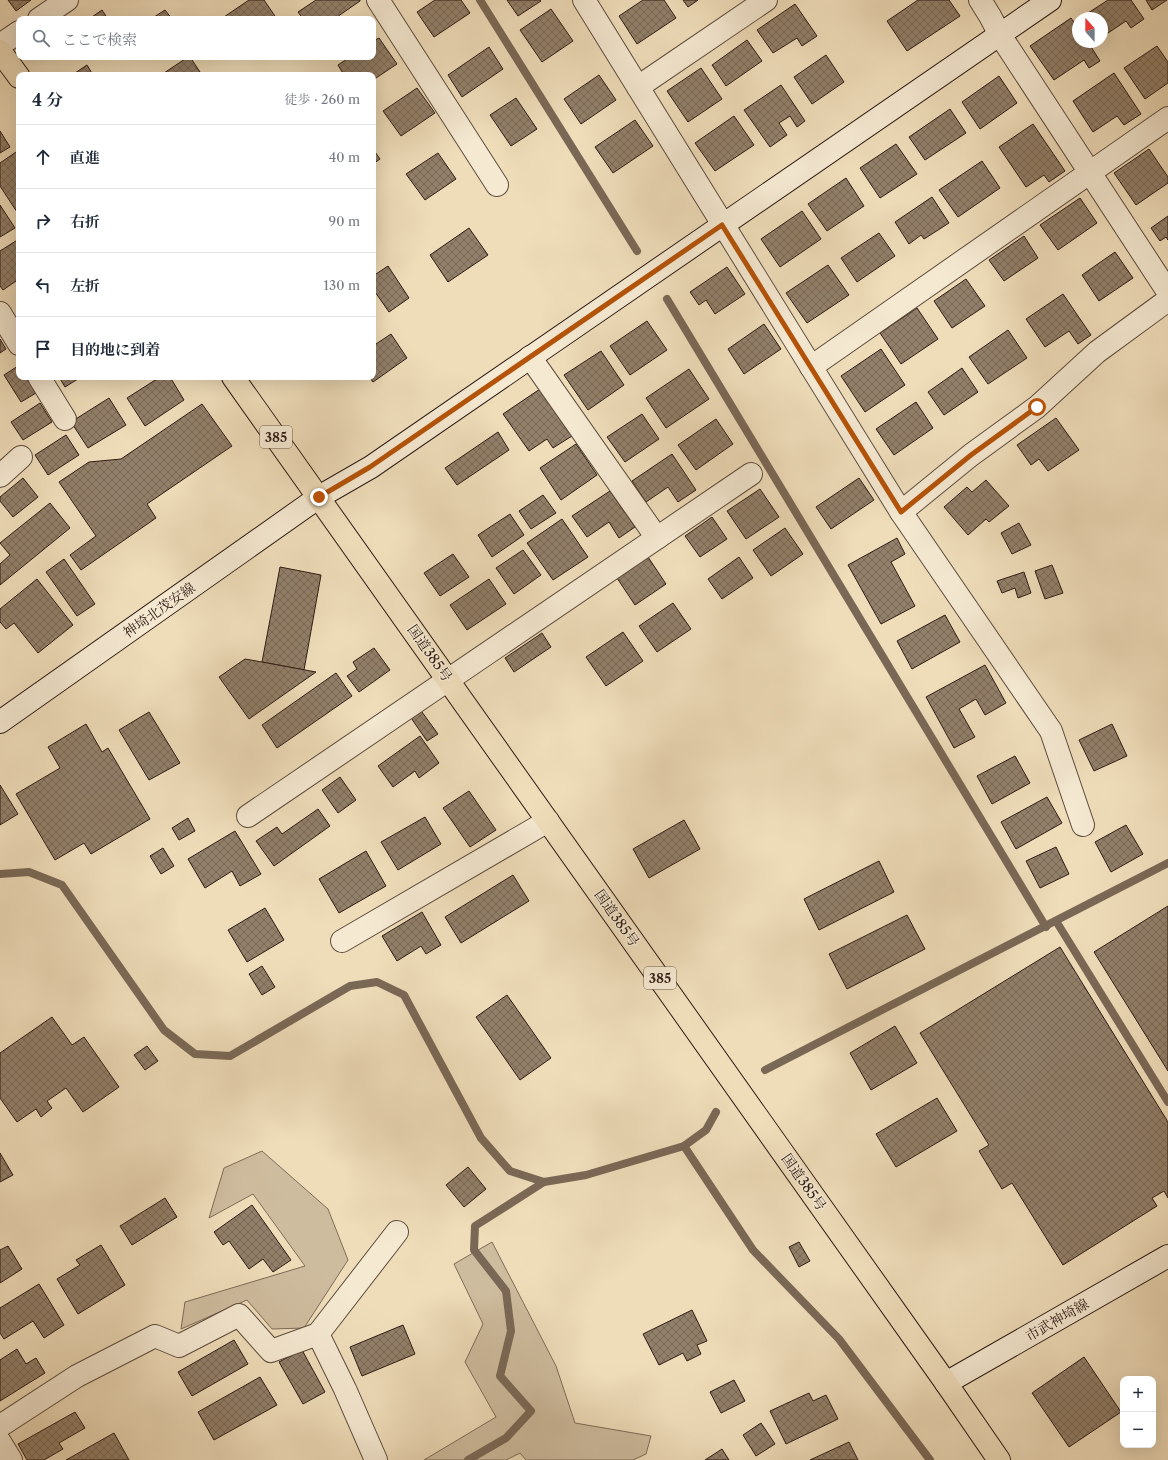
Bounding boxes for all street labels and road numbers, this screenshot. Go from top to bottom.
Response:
road number: 385 [260,426,292,448]
street label: 神埼北茂安線 [119,579,199,641]
street label: 国道385号 [404,621,456,685]
street label: 国道385号 [591,886,643,950]
road number: 385 [644,967,676,989]
street label: 国道385号 [778,1150,830,1214]
street label: 市武神埼線 [1022,1295,1092,1345]

